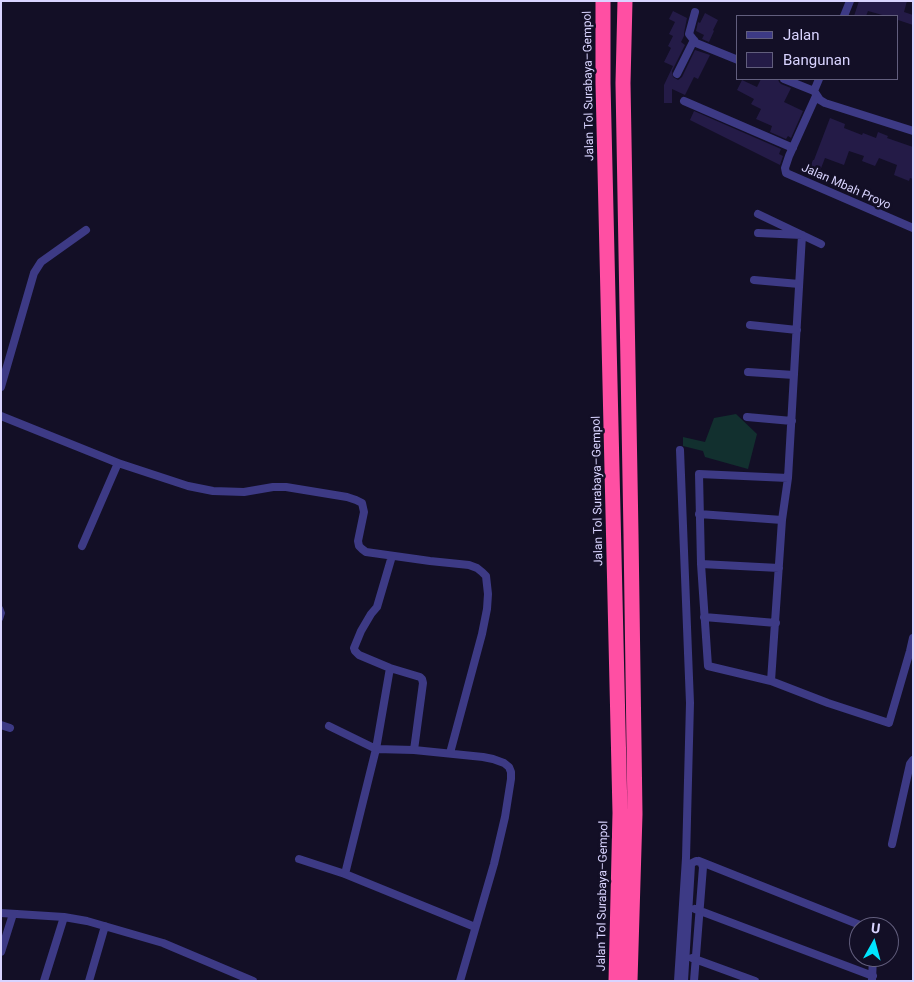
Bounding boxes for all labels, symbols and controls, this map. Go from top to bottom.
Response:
street label: Jalan Tol Surabaya–Gempol [580,11,598,161]
legend [736,15,899,80]
text: Jalan [783,26,820,44]
text: Bangunan [783,51,850,69]
street label: Jalan Mbah Proyo [799,161,893,213]
street label: Jalan Tol Surabaya–Gempol [589,416,607,566]
street label: Jalan Tol Surabaya–Gempol [594,821,612,971]
north arrow [849,917,899,967]
text: U [870,920,881,937]

